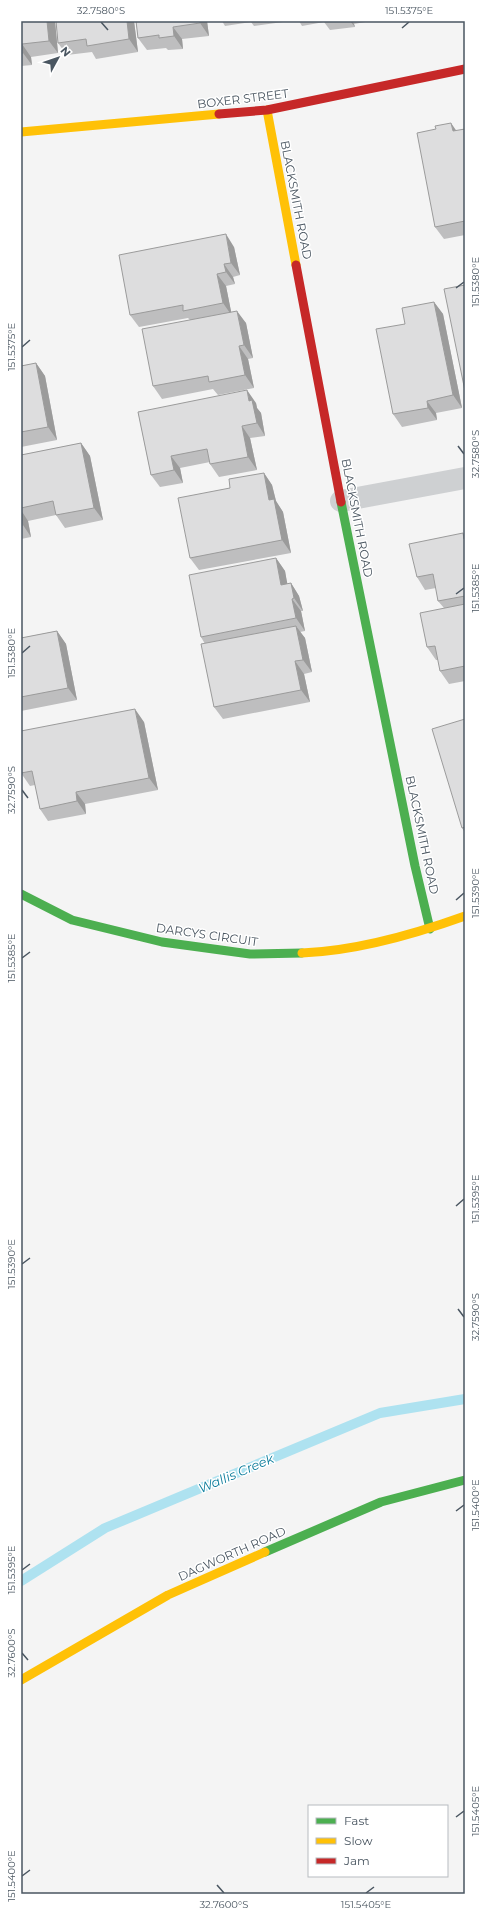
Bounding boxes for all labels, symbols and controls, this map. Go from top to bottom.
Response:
text: 32.7580°S [77,4,125,17]
text: 151.5375°E [385,4,433,17]
north arrow [38,38,78,78]
text: N [57,44,74,59]
street label: BOXER STREET [196,85,290,112]
street label: BLACKSMITH ROAD [278,139,315,261]
text: 151.5380°E [469,257,482,307]
text: 151.5375°E [5,323,18,371]
text: 32.7580°S [469,430,482,478]
street label: BLACKSMITH ROAD [339,457,376,579]
text: 151.5385°E [469,563,482,613]
text: 151.5380°E [5,628,18,678]
text: 32.7590°S [5,766,18,814]
street label: BLACKSMITH ROAD [403,774,442,896]
text: 151.5390°E [469,868,482,918]
street label: DARCYS CIRCUIT [155,920,259,949]
text: 151.5385°E [5,933,18,983]
text: 151.5395°E [469,1174,482,1223]
text: 151.5390°E [5,1239,18,1289]
text: 32.7590°S [469,1293,482,1341]
water label: Wallis Creek [196,1449,277,1496]
text: 151.5400°E [469,1479,482,1531]
street label: DAGWORTH ROAD [176,1523,288,1584]
text: 151.5395°E [5,1545,18,1594]
text: 32.7600°S [5,1629,18,1677]
text: 151.5405°E [469,1786,482,1836]
legend [308,1805,448,1877]
text: Fast [344,1813,369,1828]
text: Slow [344,1833,373,1848]
text: 151.5400°E [5,1850,18,1902]
text: Jam [343,1853,370,1868]
text: 32.7600°S [200,1898,248,1911]
text: 151.5405°E [341,1898,391,1911]

